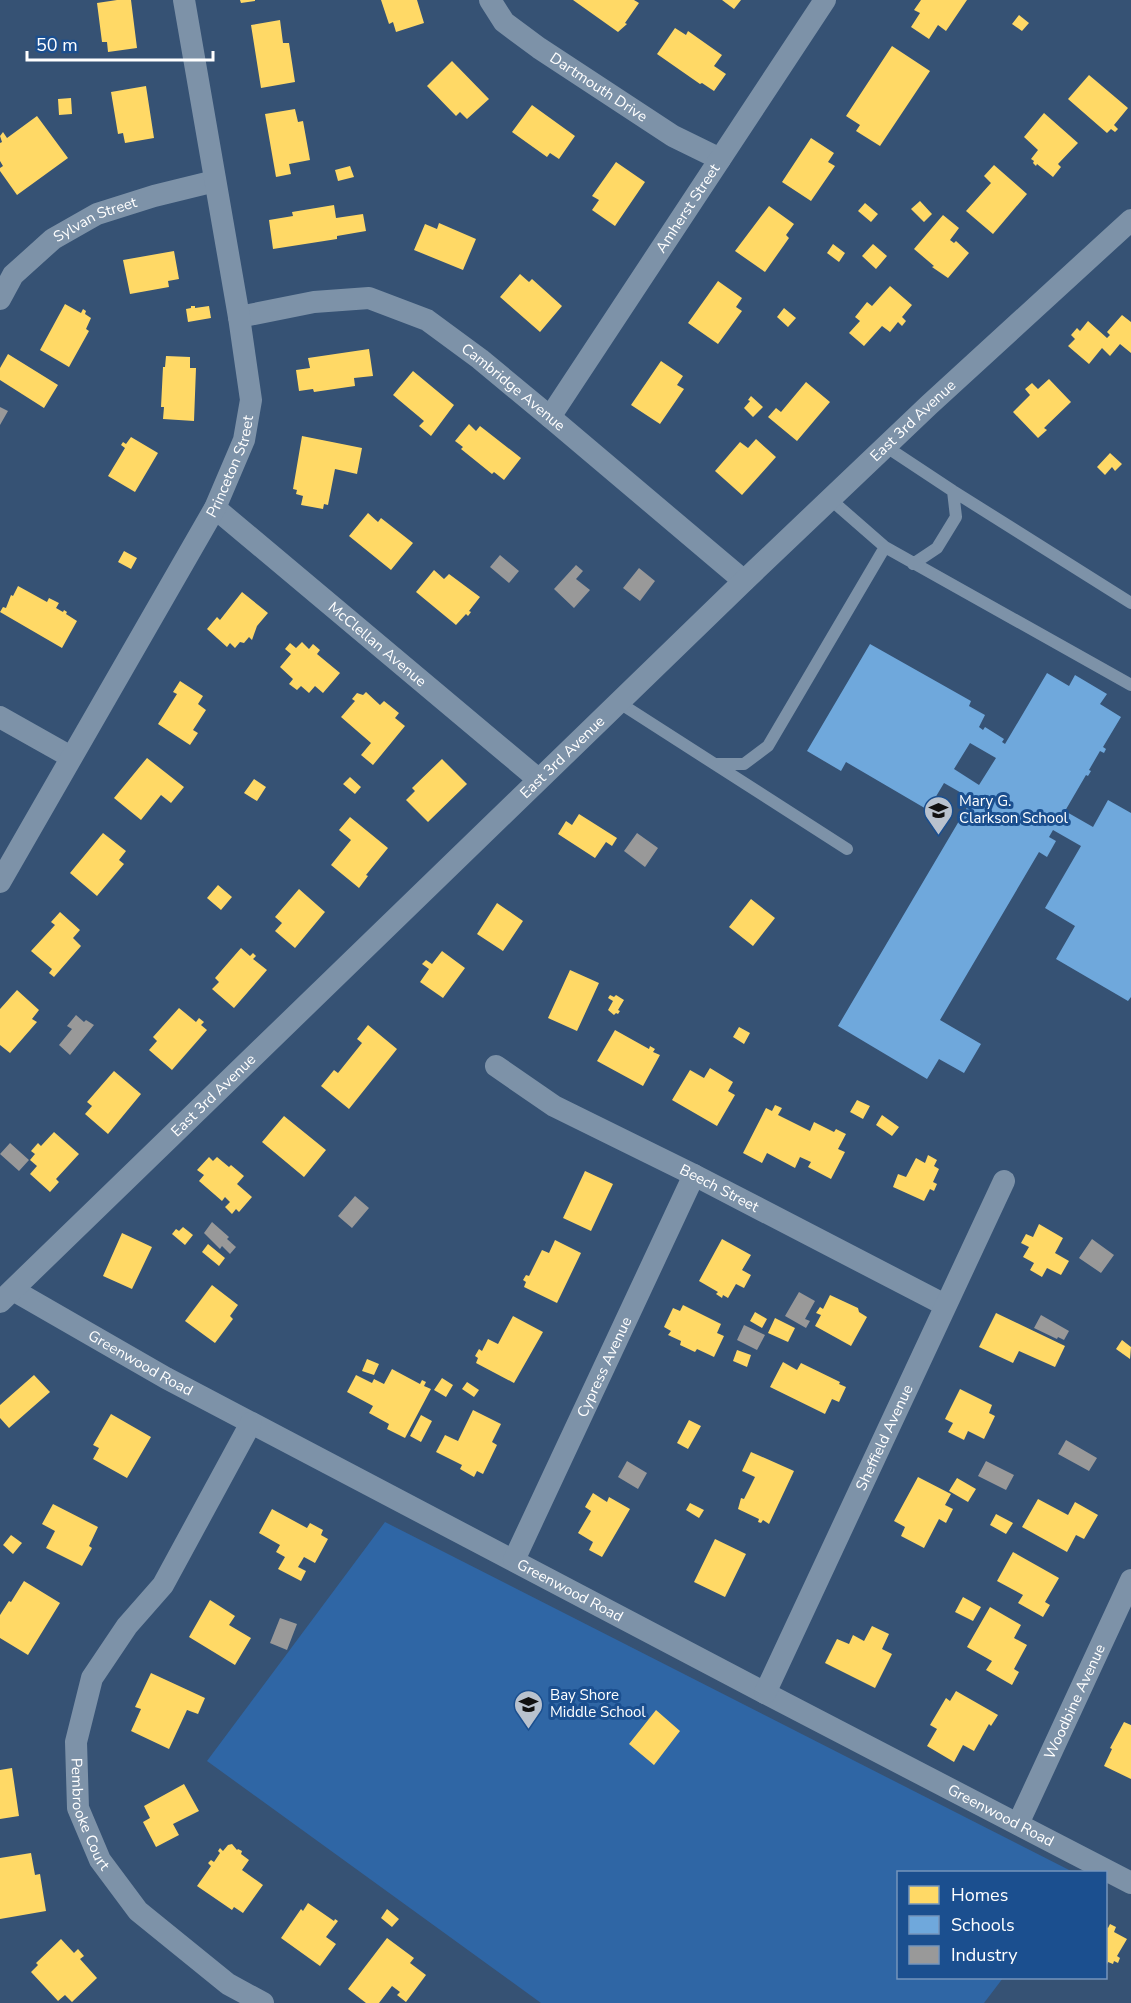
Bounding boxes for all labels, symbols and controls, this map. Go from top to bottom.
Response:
scale bar [27,24,213,62]
text: 50 m [36,33,78,57]
street label: Dartmouth Drive [546,48,651,127]
street label: Amherst Street [651,159,725,257]
street label: Sylvan Street [50,192,140,247]
street label: Cambridge Avenue [457,339,569,436]
street label: East 3rd Avenue [866,375,960,466]
street label: Princeton Street [202,413,258,521]
street label: McClellan Avenue [324,597,431,691]
street label: East 3rd Avenue [516,711,609,803]
place label: Mary G. Clarkson School [959,791,1069,828]
school or university icon: Mary G. Clarkson School [922,794,954,836]
street label: East 3rd Avenue [167,1050,260,1141]
street label: Beech Street [676,1160,763,1217]
street label: Cypress Avenue [572,1313,636,1421]
street label: Greenwood Road [85,1325,196,1400]
street label: Sheffield Avenue [851,1381,918,1494]
street label: Greenwood Road [513,1554,627,1627]
street label: Woodbine Avenue [1039,1641,1110,1762]
place label: Bay Shore Middle School [550,1685,646,1722]
school or university icon: Bay Shore Middle School [513,1688,545,1730]
street label: Pembrooke Court [66,1757,115,1875]
street label: Greenwood Road [944,1780,1058,1851]
legend [897,1871,1107,1979]
text: Homes [951,1883,1008,1907]
text: Schools [951,1913,1015,1937]
text: Industry [951,1943,1018,1967]

